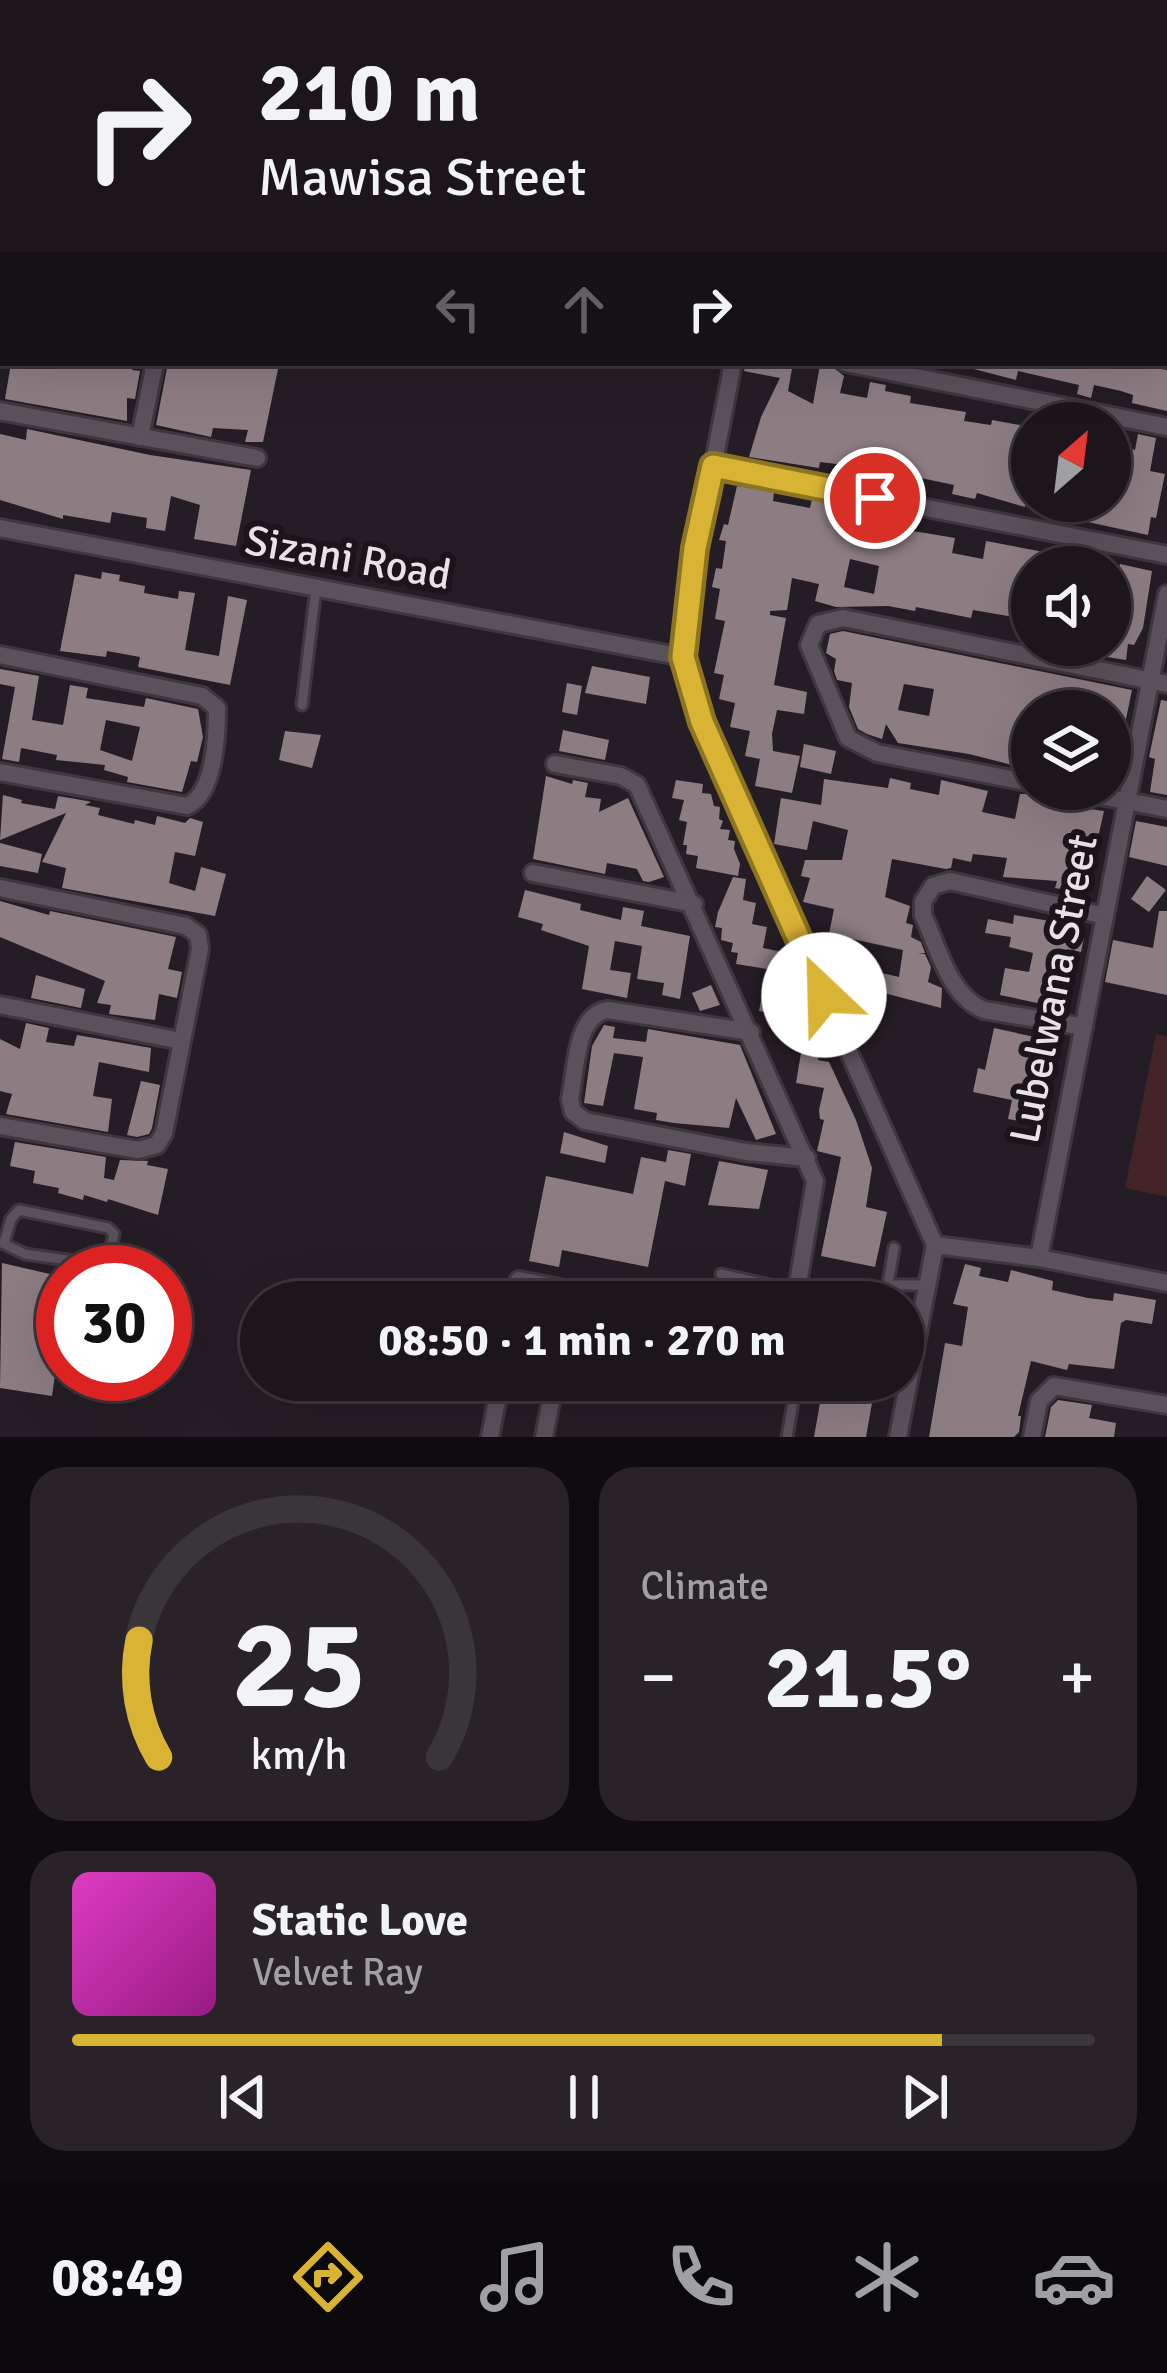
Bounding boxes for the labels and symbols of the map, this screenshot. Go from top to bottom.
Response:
north arrow [1011,402,1131,522]
pin [824,447,926,549]
street label: Sizani Road [241,515,455,601]
street label: Lubelwana Street [999,830,1109,1148]
position arrow [761,932,887,1058]
speed limit sign: 30 [36,1245,192,1401]

